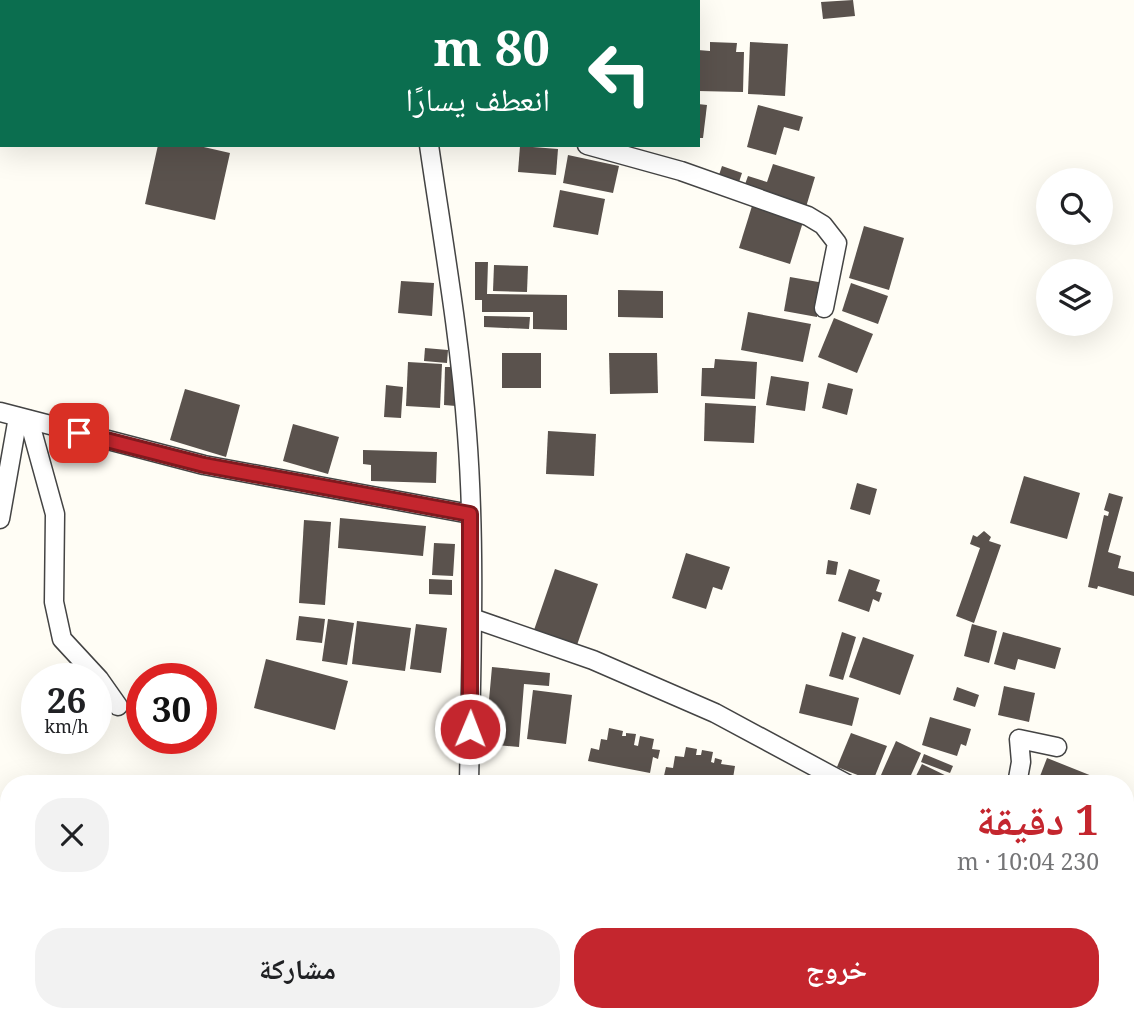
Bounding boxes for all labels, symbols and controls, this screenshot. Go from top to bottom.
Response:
text: 80 m [434,14,550,80]
icon: left [574,28,665,119]
text: انعطف يسارًا [405,77,550,120]
map controls [1036,168,1113,336]
button: search [1036,168,1113,245]
button: layers [1036,259,1113,336]
pin [49,403,109,463]
icon: arrive [60,414,98,452]
speed limit sign: 30 [126,663,217,754]
text: 26 [47,676,86,723]
position arrow [433,692,507,766]
text: km/h [44,714,89,738]
text: 1 دقيقة [976,790,1099,847]
button: close [35,798,109,872]
text: 230 m · 10:04 [957,845,1099,877]
button: مشاركة [35,928,560,1008]
button: خروج [574,928,1099,1008]

